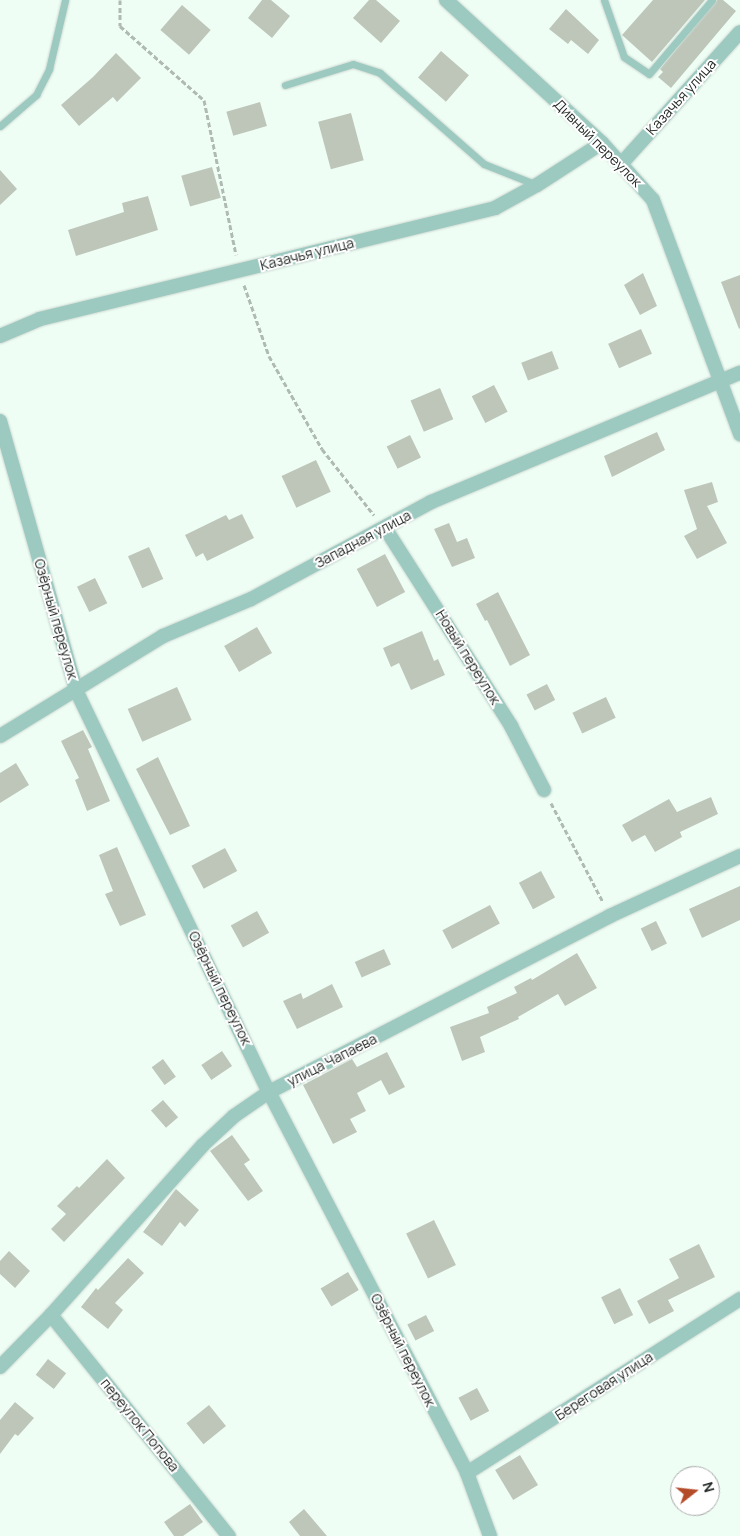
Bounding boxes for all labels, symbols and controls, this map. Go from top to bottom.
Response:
street label: Казачья улица [643,56,719,138]
street label: Дивный переулок [551,96,645,190]
street label: Казачья улица [258,234,356,274]
street label: Западная улица [312,507,414,571]
street label: Озёрный переулок [31,557,81,681]
street label: Новый переулок [432,607,504,707]
street label: Озёрный переулок [185,928,255,1048]
street label: улица Чапаева [284,1030,380,1090]
street label: Озёрный переулок [367,1291,439,1409]
street label: Береговая улица [552,1348,656,1424]
street label: переулок Попова [97,1375,183,1475]
north arrow [670,1466,720,1516]
text: N [698,1480,719,1494]

